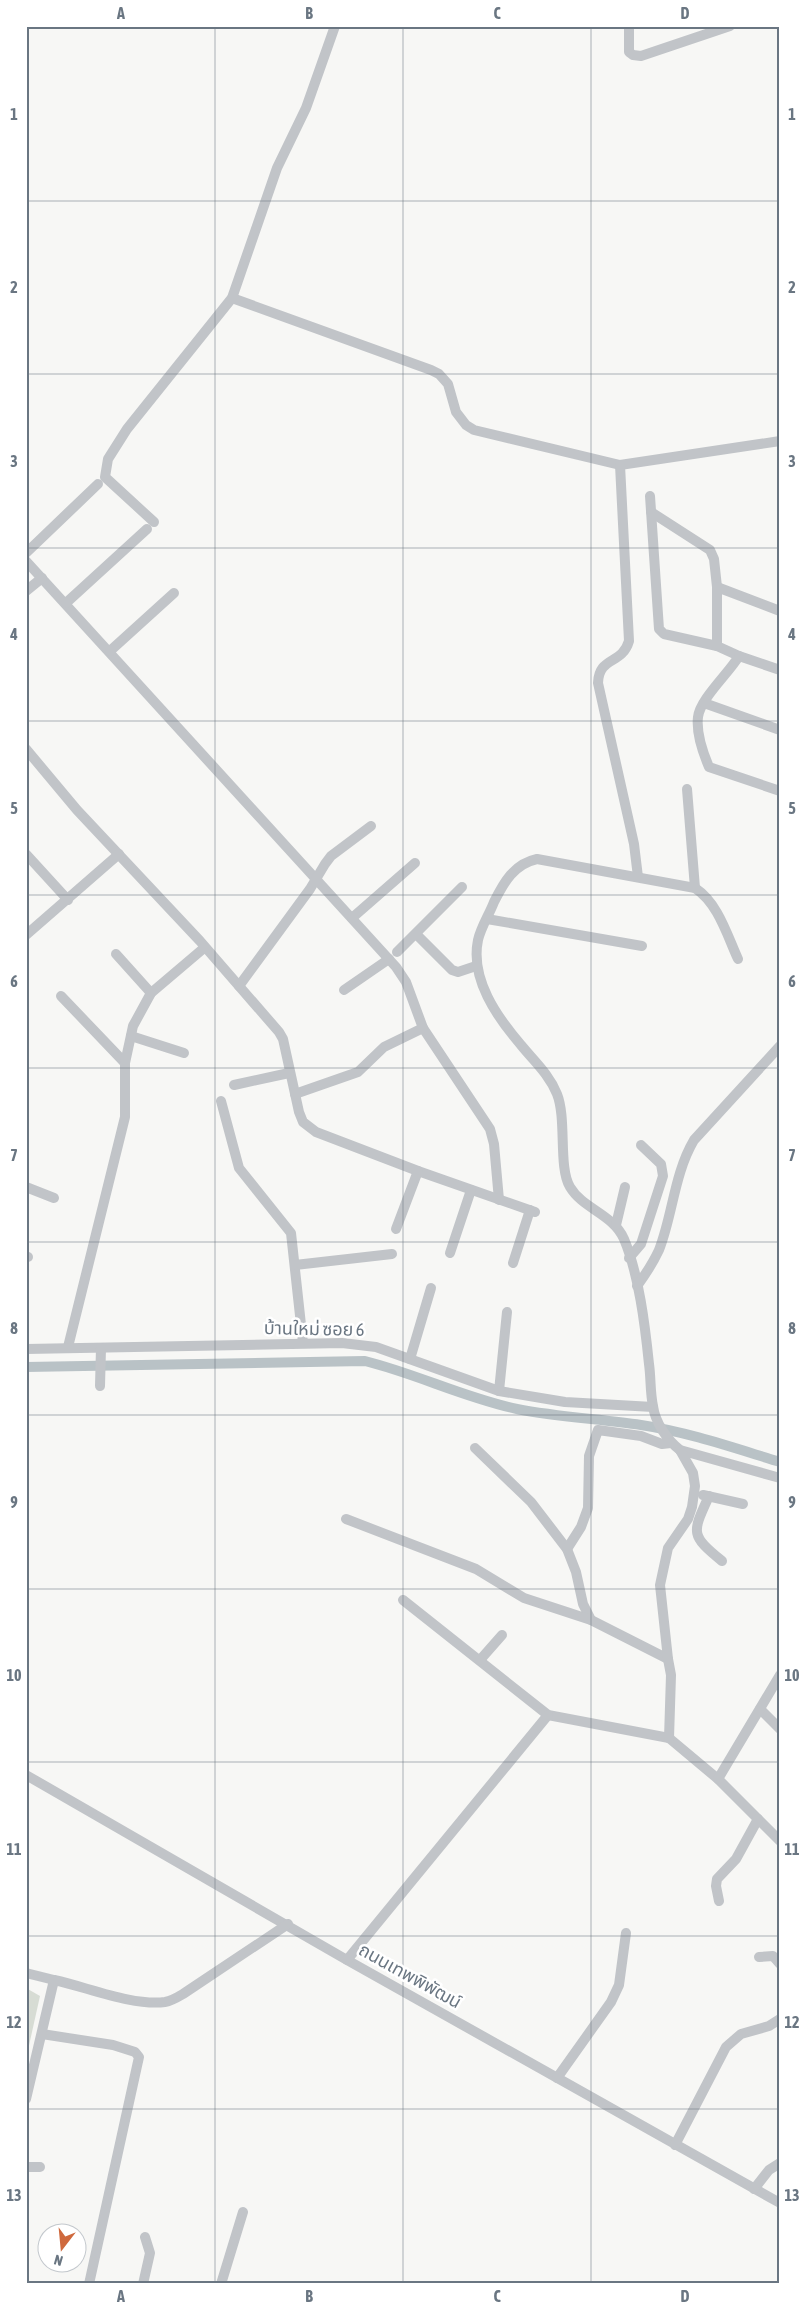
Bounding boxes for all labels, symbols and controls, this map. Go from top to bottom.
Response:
text: A [116,4,125,22]
text: B [305,4,313,22]
text: C [493,4,501,22]
text: D [681,4,690,22]
text: 1 [10,105,18,123]
text: 1 [788,105,796,123]
text: 2 [10,278,18,296]
text: 2 [788,278,796,296]
text: 3 [10,452,18,470]
text: 3 [788,452,796,470]
text: 4 [9,625,18,643]
text: 4 [787,625,796,643]
text: 5 [10,799,18,817]
text: 5 [788,799,796,817]
text: 6 [10,972,18,990]
text: 6 [788,972,796,990]
text: 7 [10,1146,18,1164]
text: 7 [788,1146,796,1164]
street label: บ้านใหม่ ซอย 6 [264,1317,364,1340]
text: 8 [10,1319,18,1337]
text: 8 [788,1319,796,1337]
text: 9 [10,1493,18,1511]
text: 9 [788,1493,796,1511]
text: 10 [6,1666,22,1684]
text: 10 [784,1666,800,1684]
text: 11 [6,1840,22,1858]
text: 11 [784,1840,800,1858]
street label: ถนนเทพพิพัฒน์ [355,1939,465,2012]
text: 12 [6,2013,22,2031]
text: 12 [784,2013,800,2031]
text: 13 [6,2186,22,2204]
text: 13 [784,2186,800,2204]
north arrow [38,2222,88,2272]
text: N [52,2252,65,2269]
text: A [116,2287,125,2305]
text: B [305,2287,313,2305]
text: C [493,2287,501,2305]
text: D [681,2287,690,2305]

